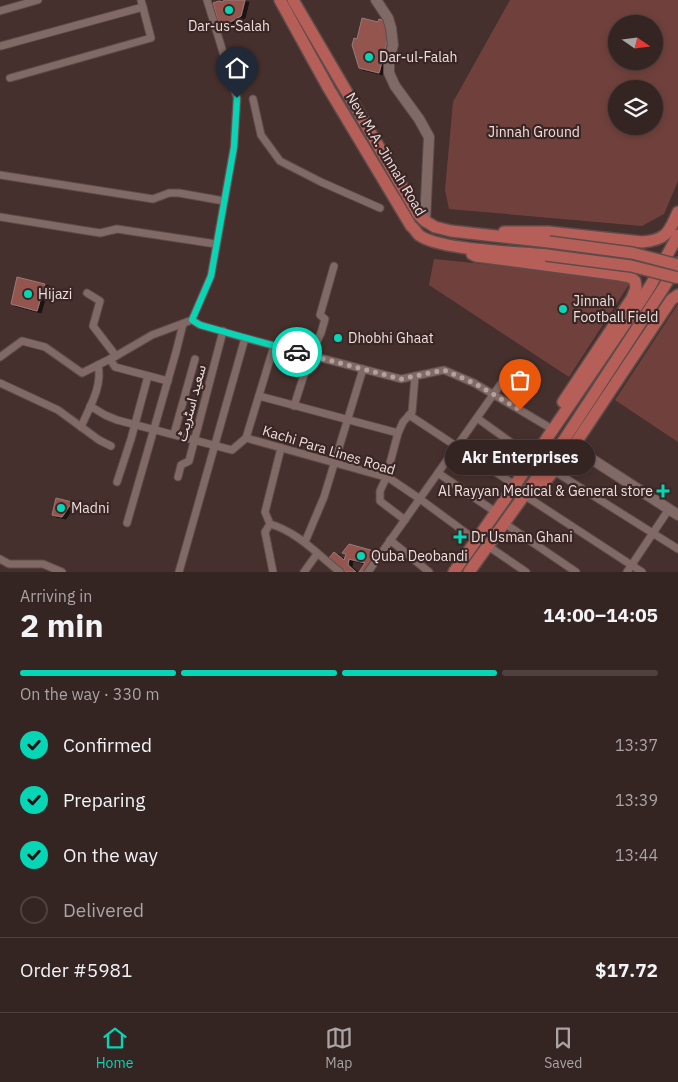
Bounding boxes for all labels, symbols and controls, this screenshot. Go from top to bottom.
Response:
marker: Dar-us-Salah [223,4,235,16]
north arrow [608,15,662,70]
map controls [608,15,663,135]
place label: Dar-us-Salah [188,17,270,35]
pin [216,47,258,98]
place label: Dar-ul-Falah [379,48,458,66]
marker: Dar-ul-Falah [363,51,375,63]
icon: home [223,54,251,82]
button: layers [608,80,663,135]
street label: New M.A. Jinnah Road [342,89,430,219]
park label: Jinnah Ground [488,123,580,141]
place label: Hijazi [38,285,72,303]
marker: Hijazi [22,288,34,300]
place label: Jinnah Football Field [573,292,658,326]
marker: Jinnah Football Field [557,303,569,315]
courier [272,327,322,377]
place label: Dhobhi Ghaat [348,329,434,347]
marker: Dhobhi Ghaat [332,332,344,344]
icon: car [283,338,311,366]
pin [499,359,541,410]
street label: سعید اسٹریٹ [172,363,210,443]
icon: bag [506,366,534,394]
street label: Kachi Para Lines Road [260,421,398,479]
callout: Akr Enterprises [445,440,595,475]
text: Akr Enterprises [461,447,579,467]
place label: Al Rayyan Medical & General store [438,482,653,500]
marker: Al Rayyan Medical & General store [657,485,669,497]
place label: Madni [71,499,109,517]
marker: Madni [55,502,67,514]
place label: Dr Usman Ghani [471,528,573,546]
marker: Dr Usman Ghani [453,530,467,544]
place label: Quba Deobandi [371,547,468,565]
marker: Quba Deobandi [355,550,367,562]
text: Arriving in [20,586,92,606]
text: 14:00–14:05 [543,603,658,627]
text: 2 min [20,604,104,646]
text: On the way · 330 m [20,684,159,704]
icon: check [20,731,48,759]
text: Confirmed [63,733,152,757]
text: 13:37 [615,735,658,755]
icon: check [20,786,48,814]
text: Preparing [63,788,145,812]
text: 13:39 [615,790,658,810]
icon: check [20,841,48,869]
text: On the way [63,843,158,867]
text: 13:44 [615,845,658,865]
text: Delivered [63,898,144,922]
text: Order #5981 [20,958,132,982]
text: $17.72 [595,958,658,982]
tab: Home [96,1024,133,1072]
tab: Map [325,1024,353,1072]
tab: Saved [544,1024,582,1072]

